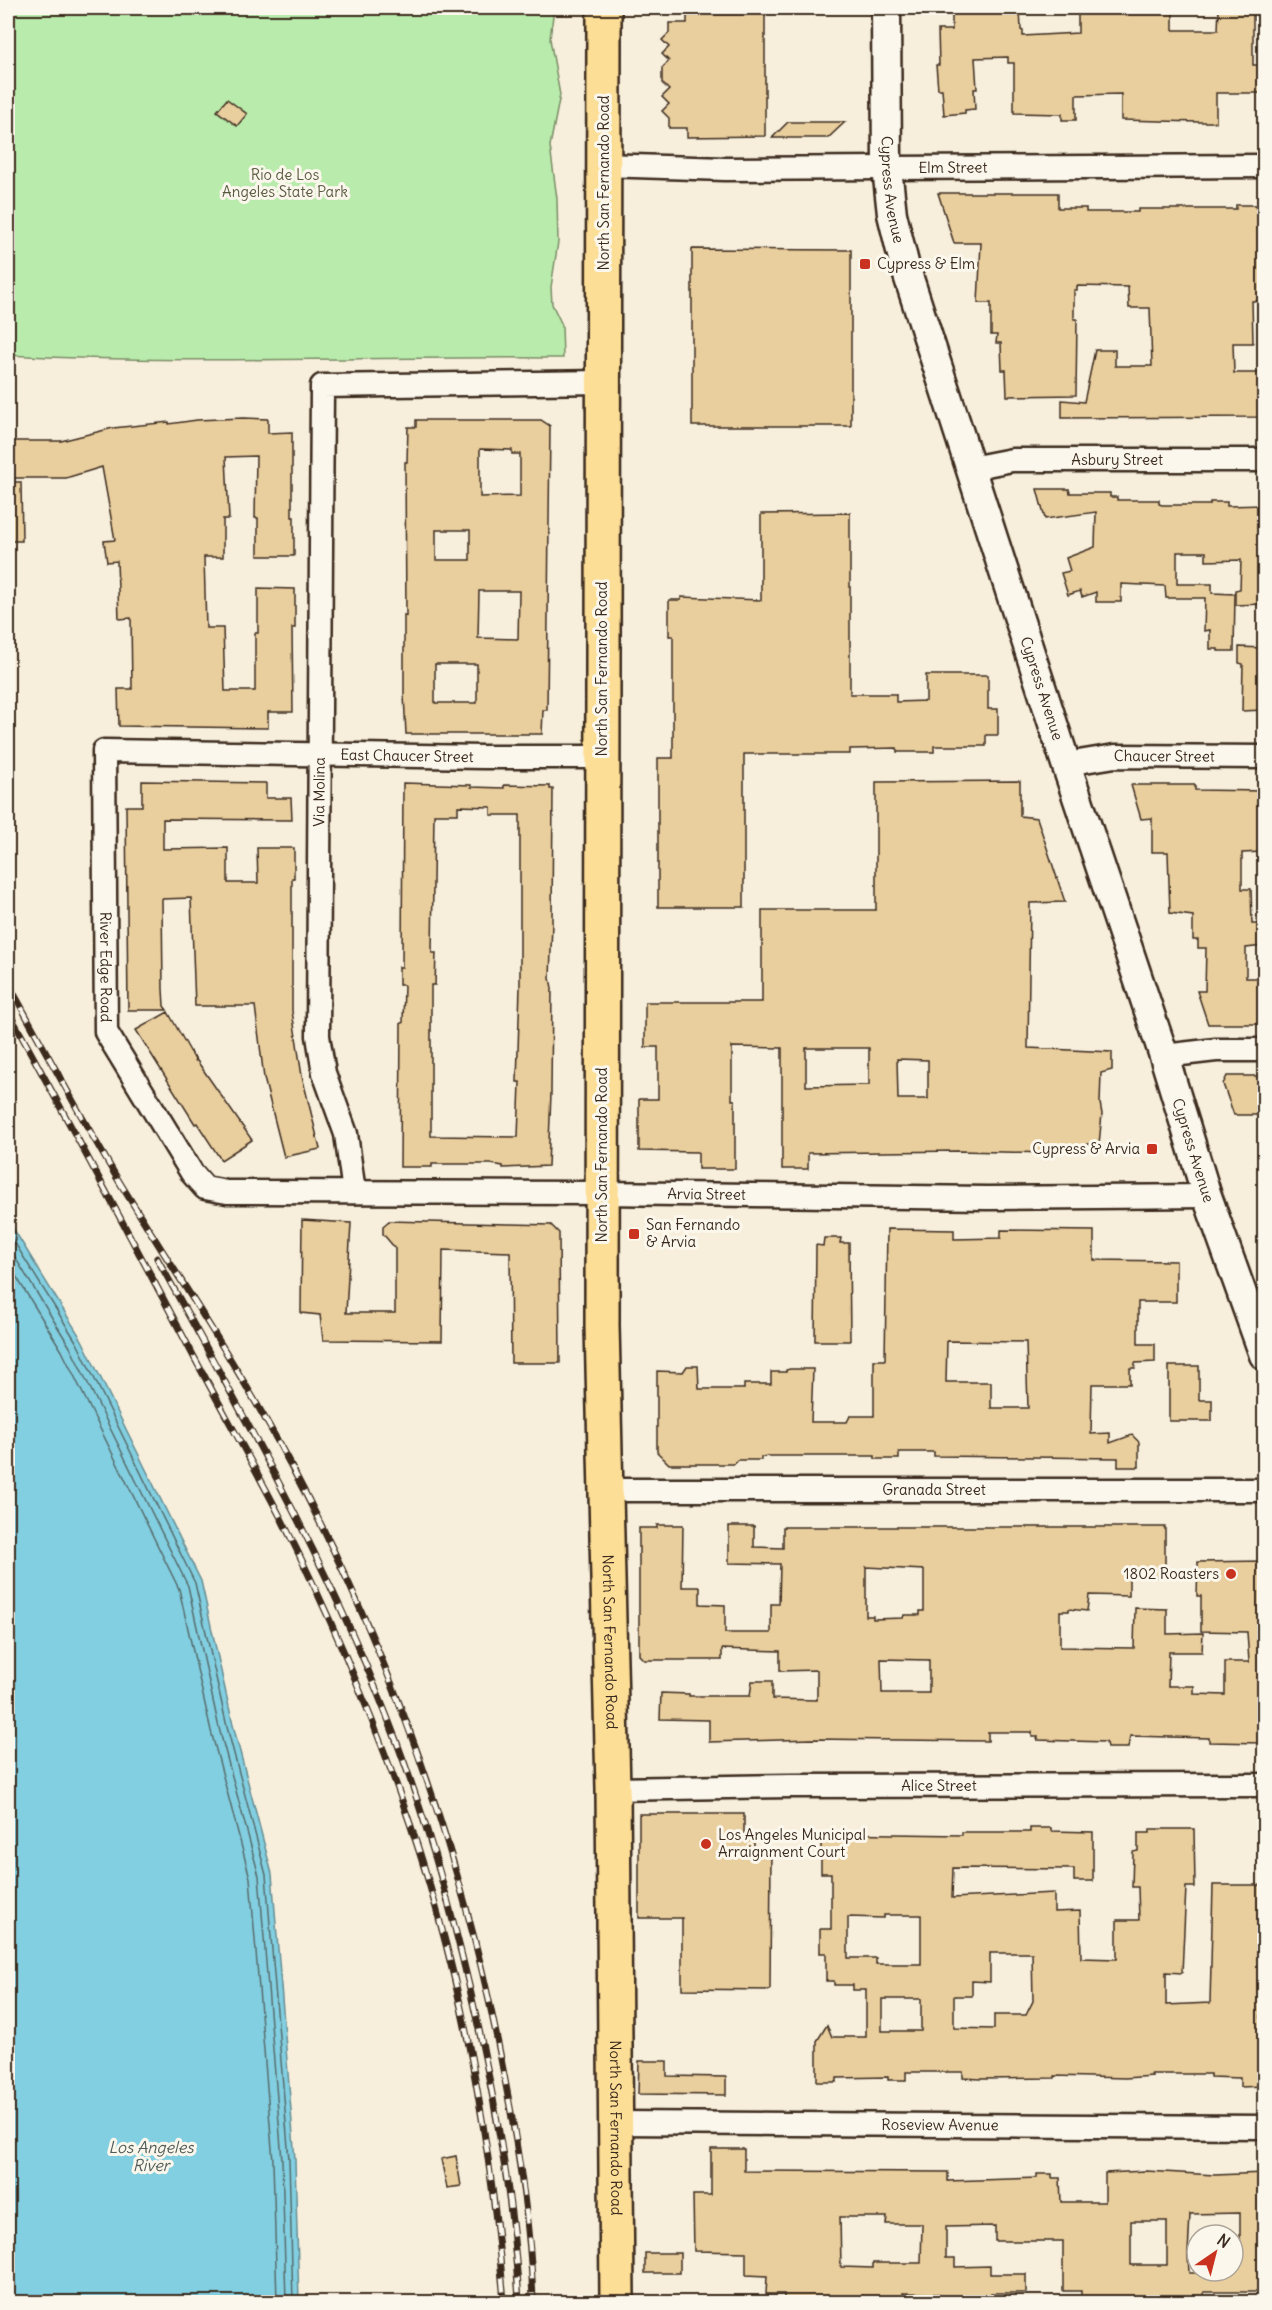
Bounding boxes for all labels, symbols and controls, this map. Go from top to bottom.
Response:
street label: North San Fernando Road [594,95,613,271]
street label: Cypress Avenue [878,136,909,245]
street label: Elm Street [918,158,987,177]
park label: Rio de Los Angeles State Park [222,165,348,201]
place label: Cypress & Elm [877,254,975,273]
marker: Cypress & Elm [858,257,872,271]
street label: Asbury Street [1071,450,1163,469]
street label: North San Fernando Road [592,581,611,757]
street label: Cypress Avenue [1016,634,1068,743]
street label: East Chaucer Street [340,745,474,766]
street label: Chaucer Street [1114,746,1215,766]
street label: Via Molina [309,757,329,827]
street label: River Edge Road [96,912,116,1023]
street label: North San Fernando Road [592,1067,611,1243]
street label: Cypress Avenue [1169,1096,1219,1205]
place label: Cypress & Arvia [1032,1139,1140,1158]
marker: Cypress & Arvia [1145,1142,1159,1156]
street label: Arvia Street [667,1184,746,1204]
place label: San Fernando & Arvia [646,1215,740,1251]
marker: San Fernando & Arvia [627,1227,641,1241]
street label: Granada Street [882,1480,986,1499]
street label: North San Fernando Road [598,1554,622,1730]
place label: 1802 Roasters [1124,1564,1219,1583]
marker: 1802 Roasters [1224,1567,1238,1581]
street label: Alice Street [901,1776,977,1795]
place label: Los Angeles Municipal Arraignment Court [718,1825,866,1861]
marker: Los Angeles Municipal Arraignment Court [699,1837,713,1851]
street label: North San Fernando Road [606,2040,626,2216]
street label: Roseview Avenue [881,2115,999,2134]
water label: Los Angeles River [108,2137,194,2175]
north arrow [1185,2223,1245,2283]
text: N [1213,2229,1234,2252]

